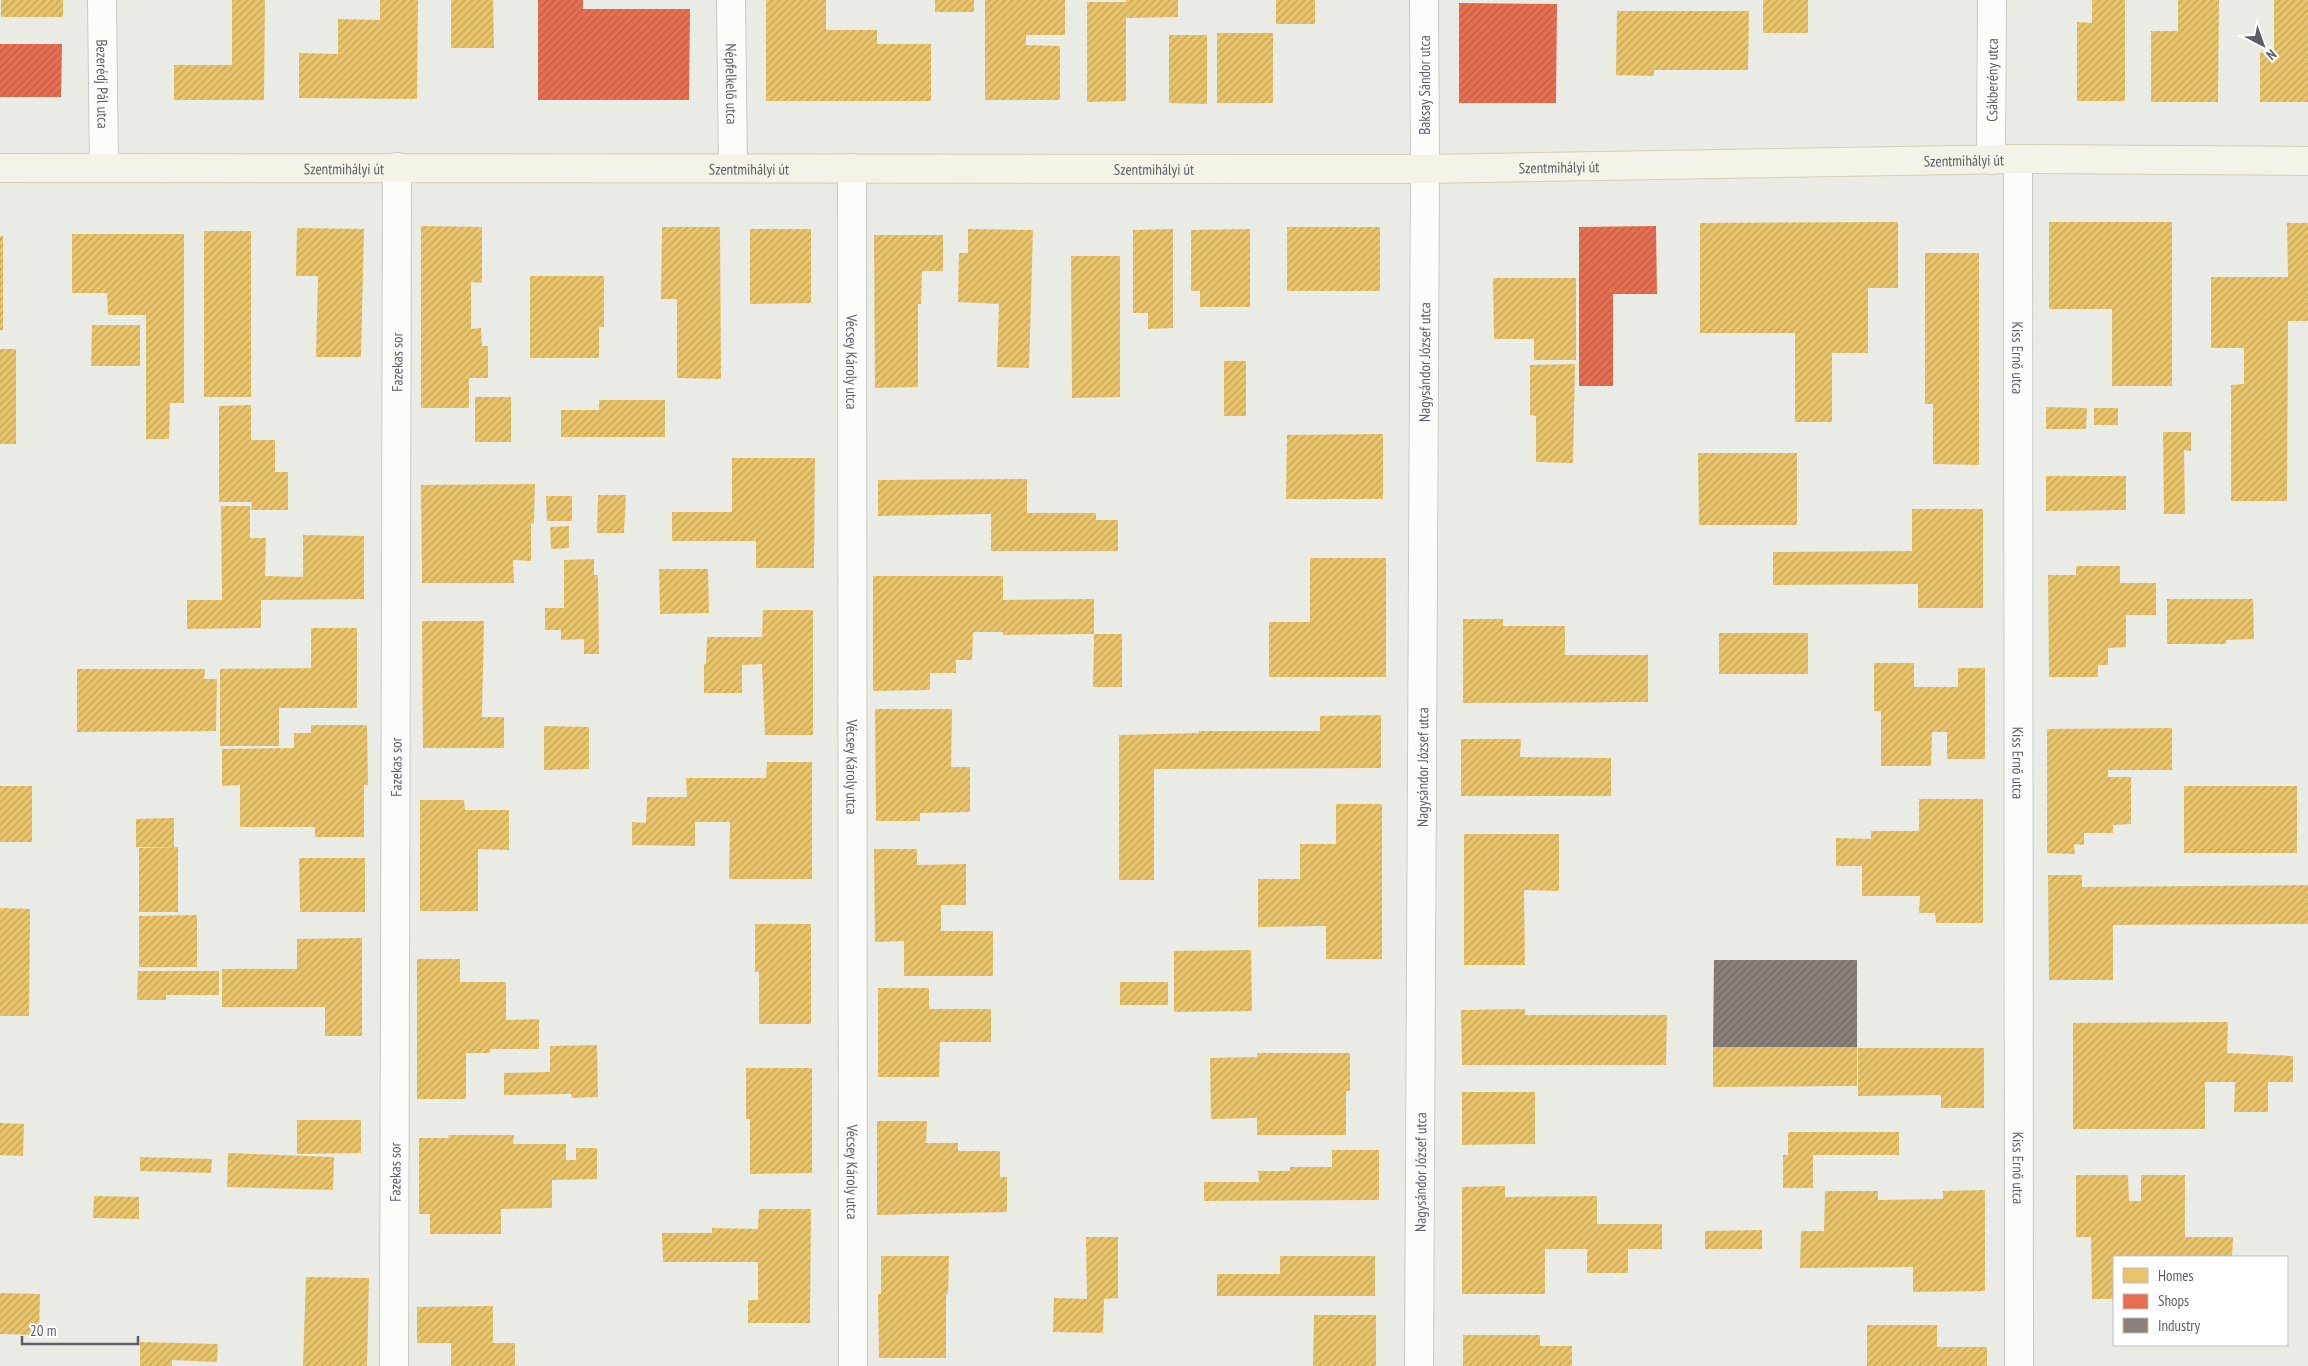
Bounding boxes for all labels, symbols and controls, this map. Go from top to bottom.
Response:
north arrow [2238,20,2288,70]
street label: Baksay Sándor utca [1415,35,1434,135]
street label: Csákberény utca [1982,38,2001,122]
street label: Bezerédj Pál utca [93,39,113,129]
street label: Népfelkelő utca [722,43,742,125]
text: N [2263,46,2280,64]
street label: Szentmihályi út [1924,150,2004,170]
street label: Szentmihályi út [1519,157,1599,177]
street label: Szentmihályi út [304,159,384,178]
street label: Szentmihályi út [709,159,789,178]
street label: Szentmihályi út [1114,159,1194,178]
street label: Nagysándor József utca [1414,302,1434,422]
street label: Vécsey Károly utca [843,314,862,409]
street label: Kiss Ernő utca [2009,322,2028,394]
street label: Fazekas sor [387,331,406,392]
street label: Nagysándor József utca [1412,707,1432,827]
street label: Vécsey Károly utca [843,719,862,814]
street label: Kiss Ernő utca [2009,727,2028,799]
street label: Fazekas sor [386,736,405,797]
street label: Nagysándor József utca [1410,1112,1430,1232]
street label: Vécsey Károly utca [843,1124,862,1219]
street label: Kiss Ernő utca [2009,1132,2028,1204]
street label: Fazekas sor [385,1141,404,1202]
legend [2113,1256,2288,1346]
text: Homes [2158,1266,2194,1285]
text: Shops [2158,1291,2189,1310]
scale bar [22,1314,139,1346]
text: Industry [2158,1316,2200,1335]
text: 20 m [30,1321,56,1340]

